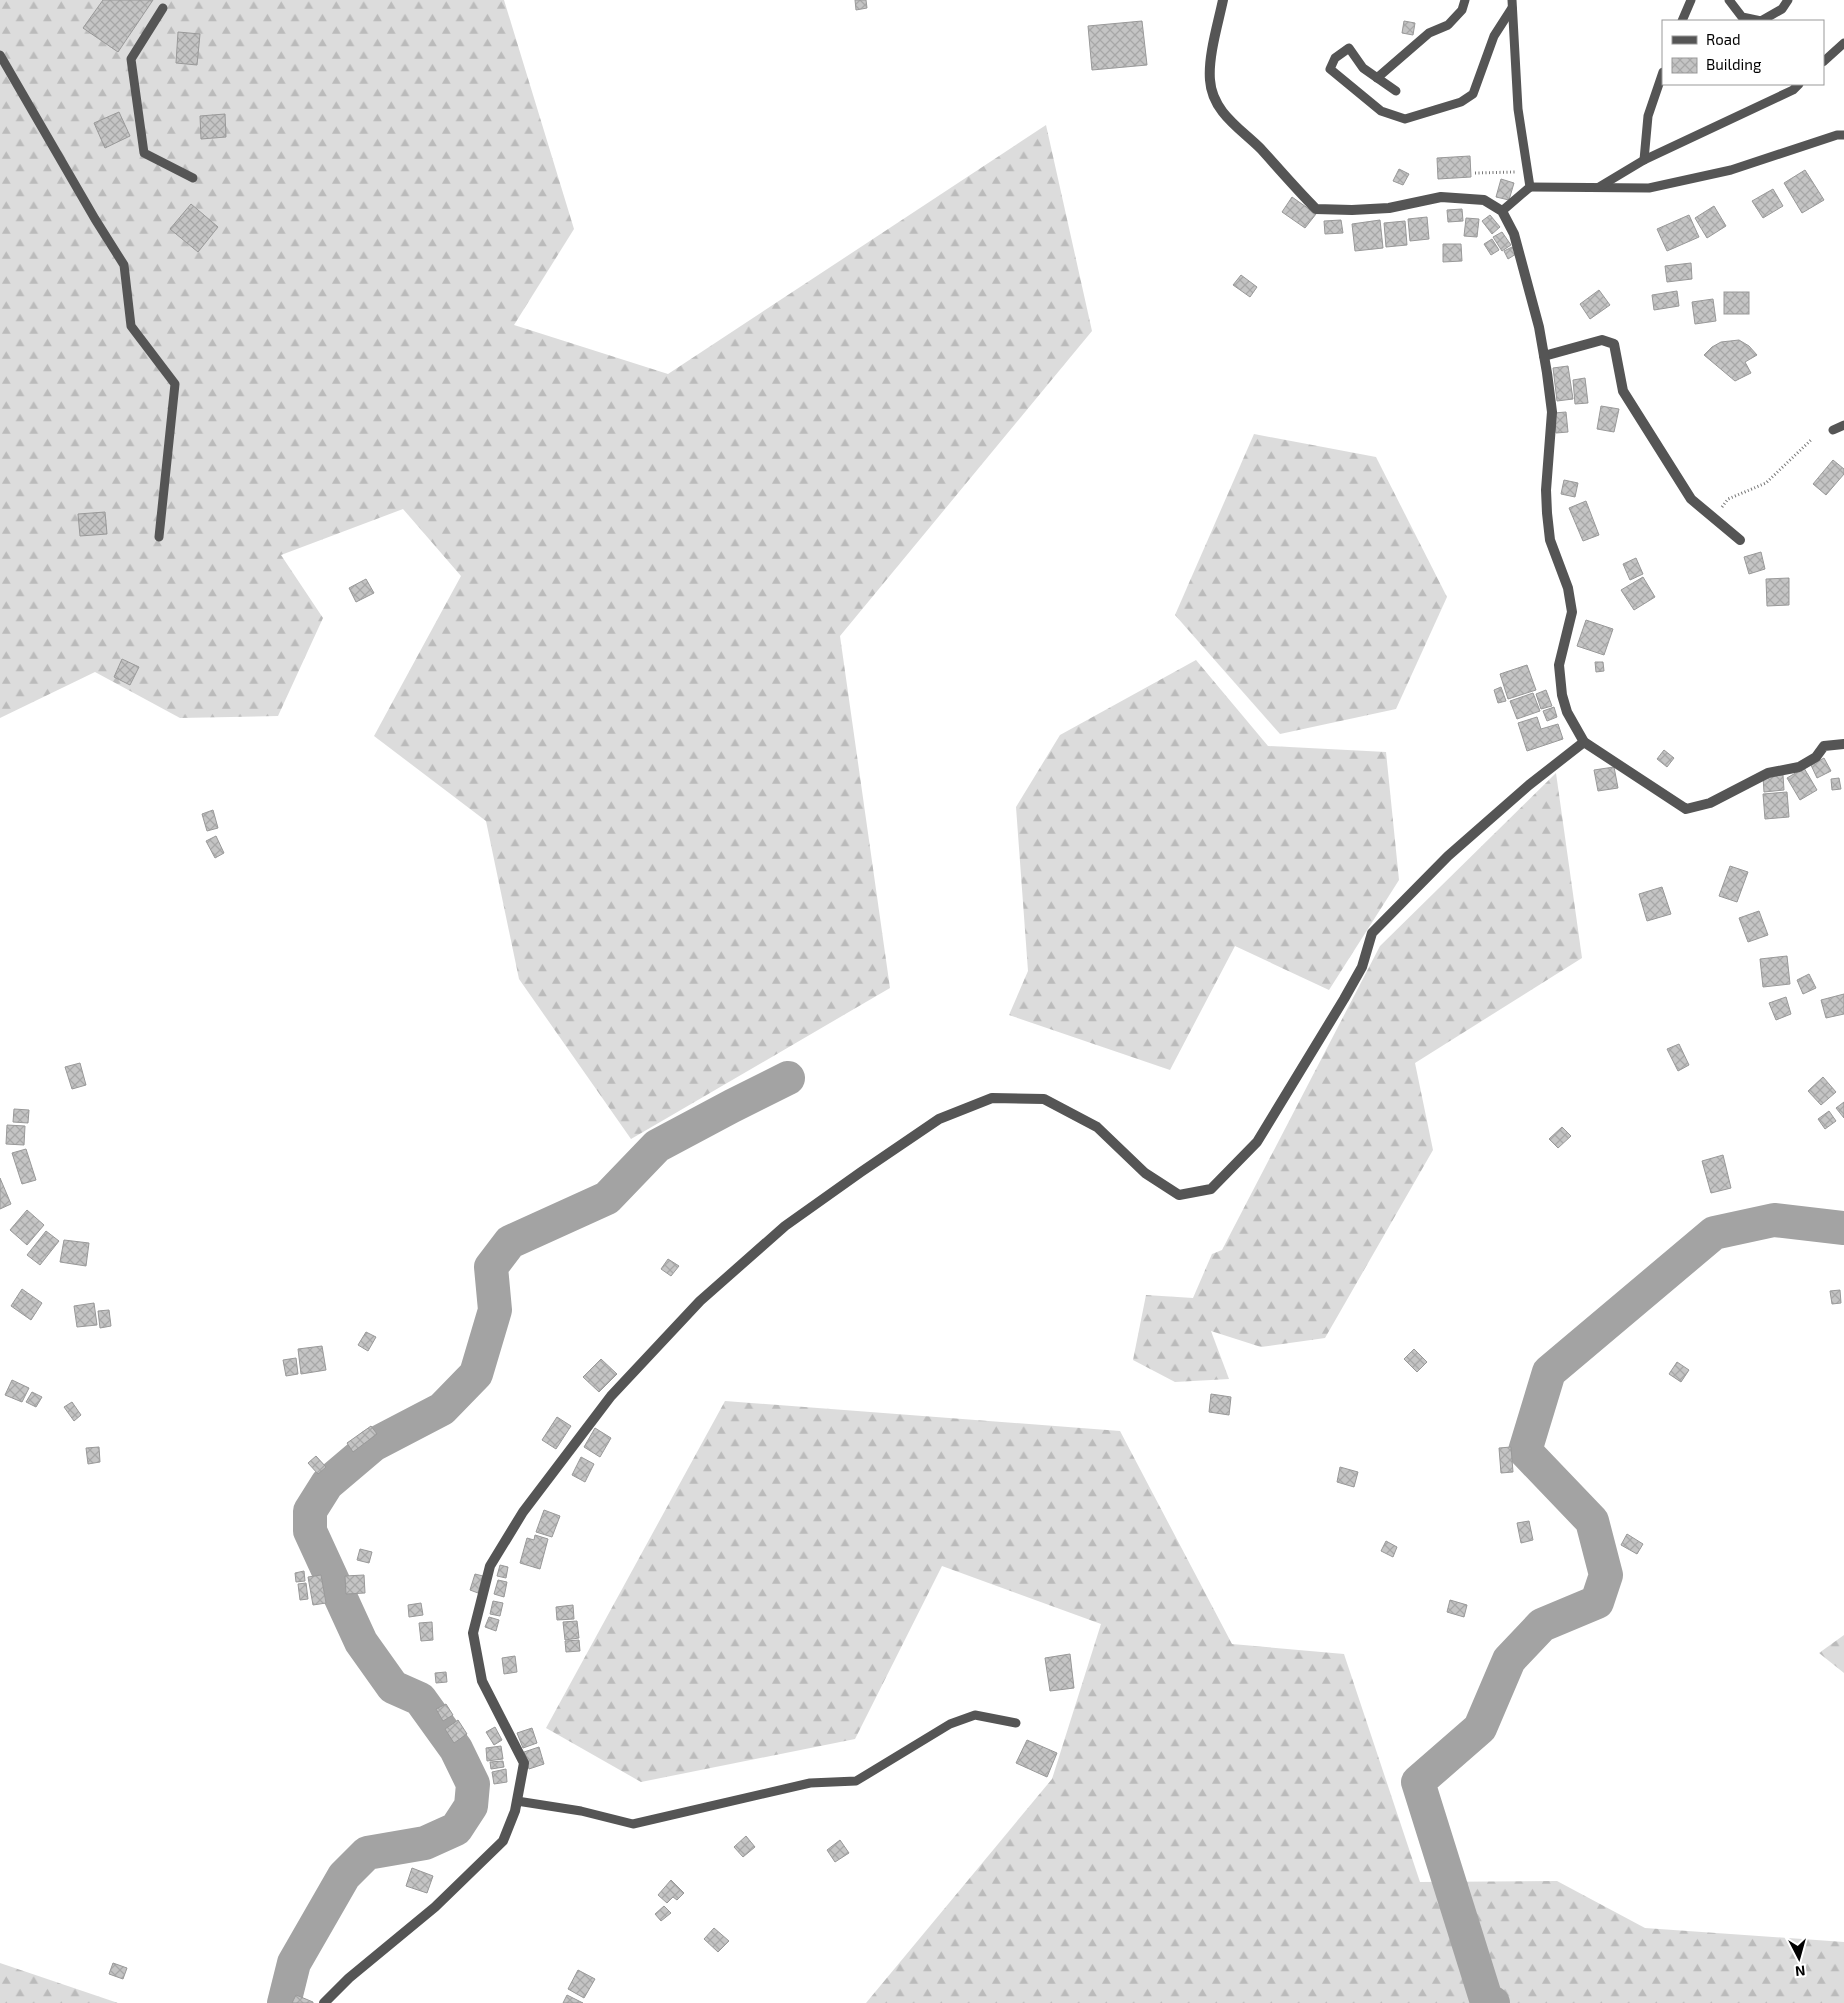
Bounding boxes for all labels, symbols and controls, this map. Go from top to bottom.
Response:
legend [1662,20,1824,85]
text: Road [1706,30,1741,48]
text: Building [1706,55,1762,73]
north arrow [1774,1933,1824,1983]
text: N [1794,1962,1806,1980]

